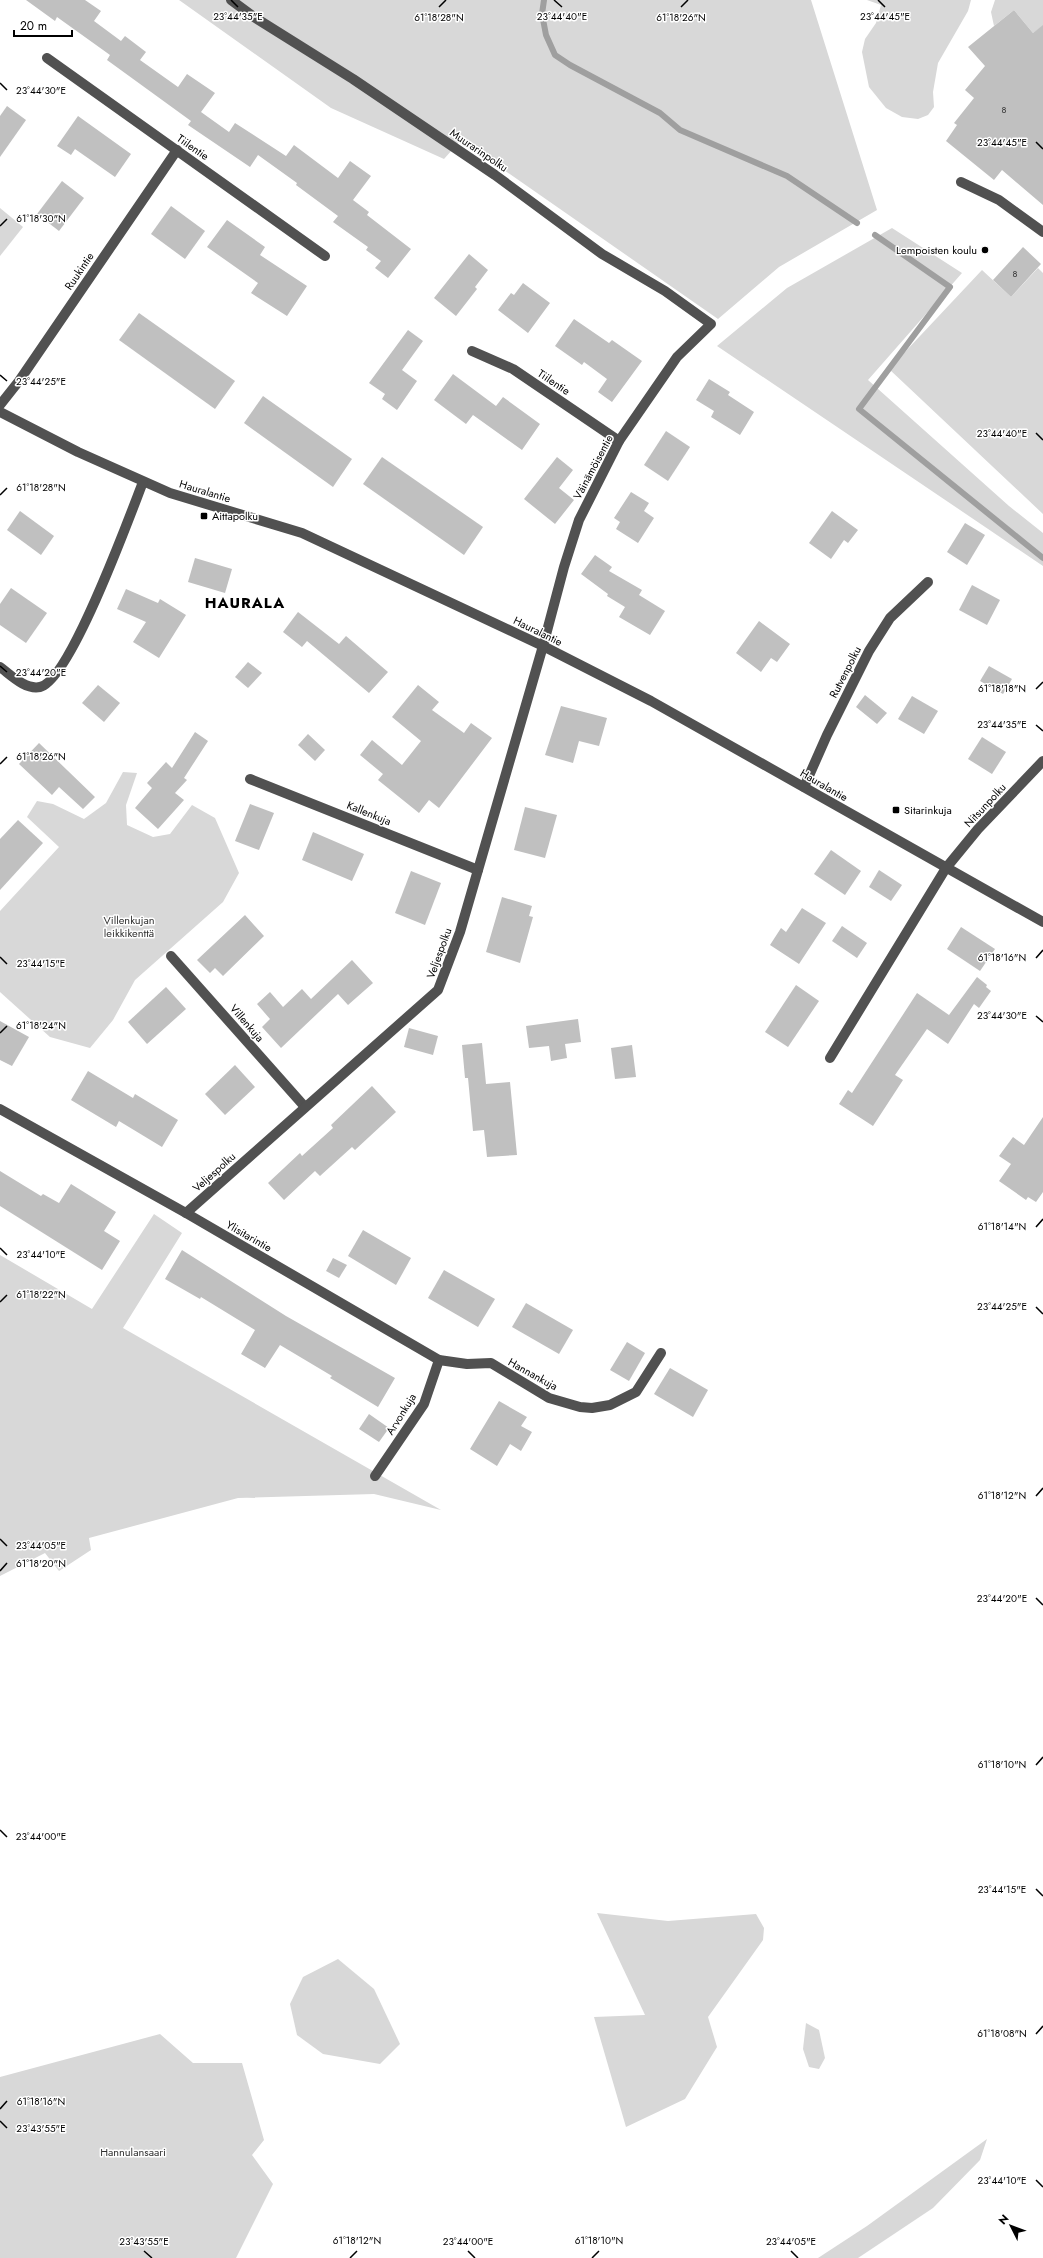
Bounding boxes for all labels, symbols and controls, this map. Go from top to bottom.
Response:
text: 23°44'35"E [213,9,263,24]
text: 23°44'40"E [537,9,587,24]
text: 23°44'45"E [860,9,910,24]
text: 61°18'28"N [414,10,464,25]
text: 61°18'26"N [656,10,706,25]
scale bar [14,12,72,38]
text: 20 m [20,17,47,35]
text: 23°44'30"E [16,83,66,98]
house number: 8 [1002,103,1007,116]
street label: Muurarinpolku [447,125,511,175]
street label: Tiilentie [174,130,213,164]
text: 23°44'45"E [977,135,1027,150]
text: 61°18'30"N [16,211,66,226]
place label: Lempoisten koulu [896,242,977,258]
marker: Lempoisten koulu [980,245,990,255]
street label: Ruukintie [61,249,98,293]
house number: 8 [1013,267,1018,280]
street label: Tiilentie [535,365,574,399]
text: 23°44'25"E [16,374,66,389]
text: 23°44'40"E [977,426,1027,441]
street label: Väinämöisentie [569,432,617,502]
street label: Hauralantie [177,476,233,506]
text: 61°18'28"N [16,480,66,495]
place label: Aittapolku [212,508,258,524]
marker: Aittapolku [199,511,209,521]
district label: HAURALA [205,592,285,614]
street label: Hauralantie [511,612,566,650]
street label: Rutvenpolku [825,643,865,701]
text: 23°44'20"E [16,665,66,680]
text: 61°18'18"N [978,681,1026,696]
text: 23°44'35"E [977,717,1027,732]
text: 61°18'26"N [16,749,66,764]
street label: Hauralantie [797,765,851,805]
street label: Nitsunpolku [960,779,1010,831]
street label: Kallenkuja [344,797,394,829]
place label: Sitarinkuja [904,802,952,818]
marker: Sitarinkuja [891,805,901,815]
park label: Villenkujan leikkikenttä [104,912,154,941]
street label: Veljespolku [422,925,456,981]
text: 61°18'16"N [978,950,1026,965]
text: 23°44'15"E [17,956,65,971]
street label: Villenkuja [226,1001,268,1045]
text: 23°44'30"E [977,1008,1027,1023]
text: 61°18'24"N [16,1018,66,1033]
street label: Veljespolku [189,1148,239,1196]
street label: Ylisitarintie [223,1216,275,1256]
text: 61°18'14"N [978,1219,1026,1234]
text: 23°44'10"E [16,1247,66,1262]
text: 61°18'22"N [16,1287,66,1302]
text: 23°44'25"E [977,1299,1027,1314]
street label: Hannankuja [505,1354,561,1394]
street label: Arvonkuja [382,1390,420,1438]
text: 61°18'12"N [978,1488,1026,1503]
text: 23°44'05"E [16,1538,66,1553]
text: 61°18'20"N [16,1556,66,1571]
text: 23°44'20"E [977,1591,1027,1606]
text: 61°18'10"N [978,1757,1026,1772]
text: 23°44'00"E [16,1829,66,1844]
text: 23°44'15"E [978,1882,1026,1897]
text: 61°18'08"N [977,2026,1027,2041]
text: 61°18'16"N [17,2094,65,2109]
text: 23°43'55"E [16,2121,66,2136]
park label: Hannulansaari [100,2144,166,2160]
text: 23°44'10"E [977,2173,1027,2188]
north arrow [991,2206,1031,2246]
text: N [995,2211,1012,2228]
text: 61°18'12"N [333,2233,381,2248]
text: 61°18'10"N [575,2233,623,2248]
text: 23°43'55"E [119,2234,169,2249]
text: 23°44'00"E [443,2234,493,2249]
text: 23°44'05"E [766,2234,816,2249]

